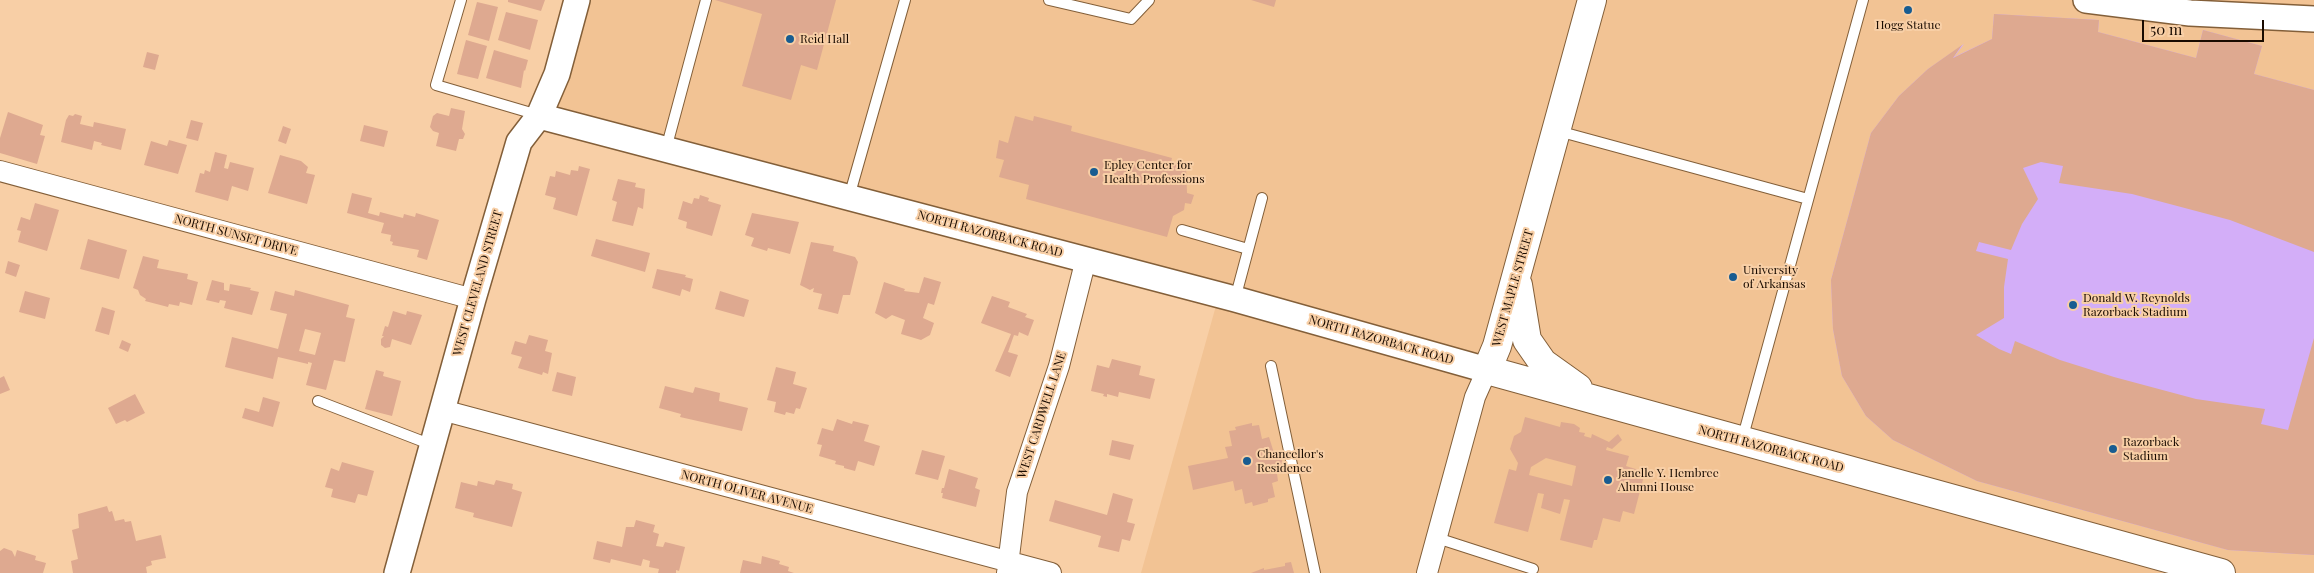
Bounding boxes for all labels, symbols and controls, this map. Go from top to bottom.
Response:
marker: Hogg Statue [1902,4,1914,16]
scale bar [2144,10,2266,42]
place label: Hogg Statue [1875,18,1941,32]
text: 50 m [2150,19,2182,39]
place label: Reid Hall [800,32,849,46]
marker: Reid Hall [784,33,796,45]
place label: Epley Center for Health Professions [1104,158,1205,186]
marker: Epley Center for Health Professions [1088,166,1100,178]
street label: NORTH RAZORBACK ROAD [916,208,1064,260]
street label: WEST CLEVELAND STREET [450,209,506,357]
street label: NORTH SUNSET DRIVE [173,212,299,258]
street label: WEST MAPLE STREET [1489,228,1537,348]
place label: University of Arkansas [1743,263,1806,291]
marker: University of Arkansas [1727,271,1739,283]
place label: Donald W. Reynolds Razorback Stadium [2083,291,2190,319]
marker: Donald W. Reynolds Razorback Stadium [2067,299,2079,311]
street label: NORTH RAZORBACK ROAD [1307,312,1455,368]
street label: WEST CARDWELL LANE [1015,350,1069,480]
street label: NORTH RAZORBACK ROAD [1697,423,1845,475]
place label: Razorback Stadium [2123,435,2179,463]
marker: Razorback Stadium [2107,443,2119,455]
place label: Chancellor's Residence [1257,447,1324,475]
marker: Chancellor's Residence [1241,455,1253,467]
place label: Janelle Y. Hembree Alumni House [1618,466,1719,494]
street label: NORTH OLIVER AVENUE [680,467,814,517]
marker: Janelle Y. Hembree Alumni House [1602,474,1614,486]

